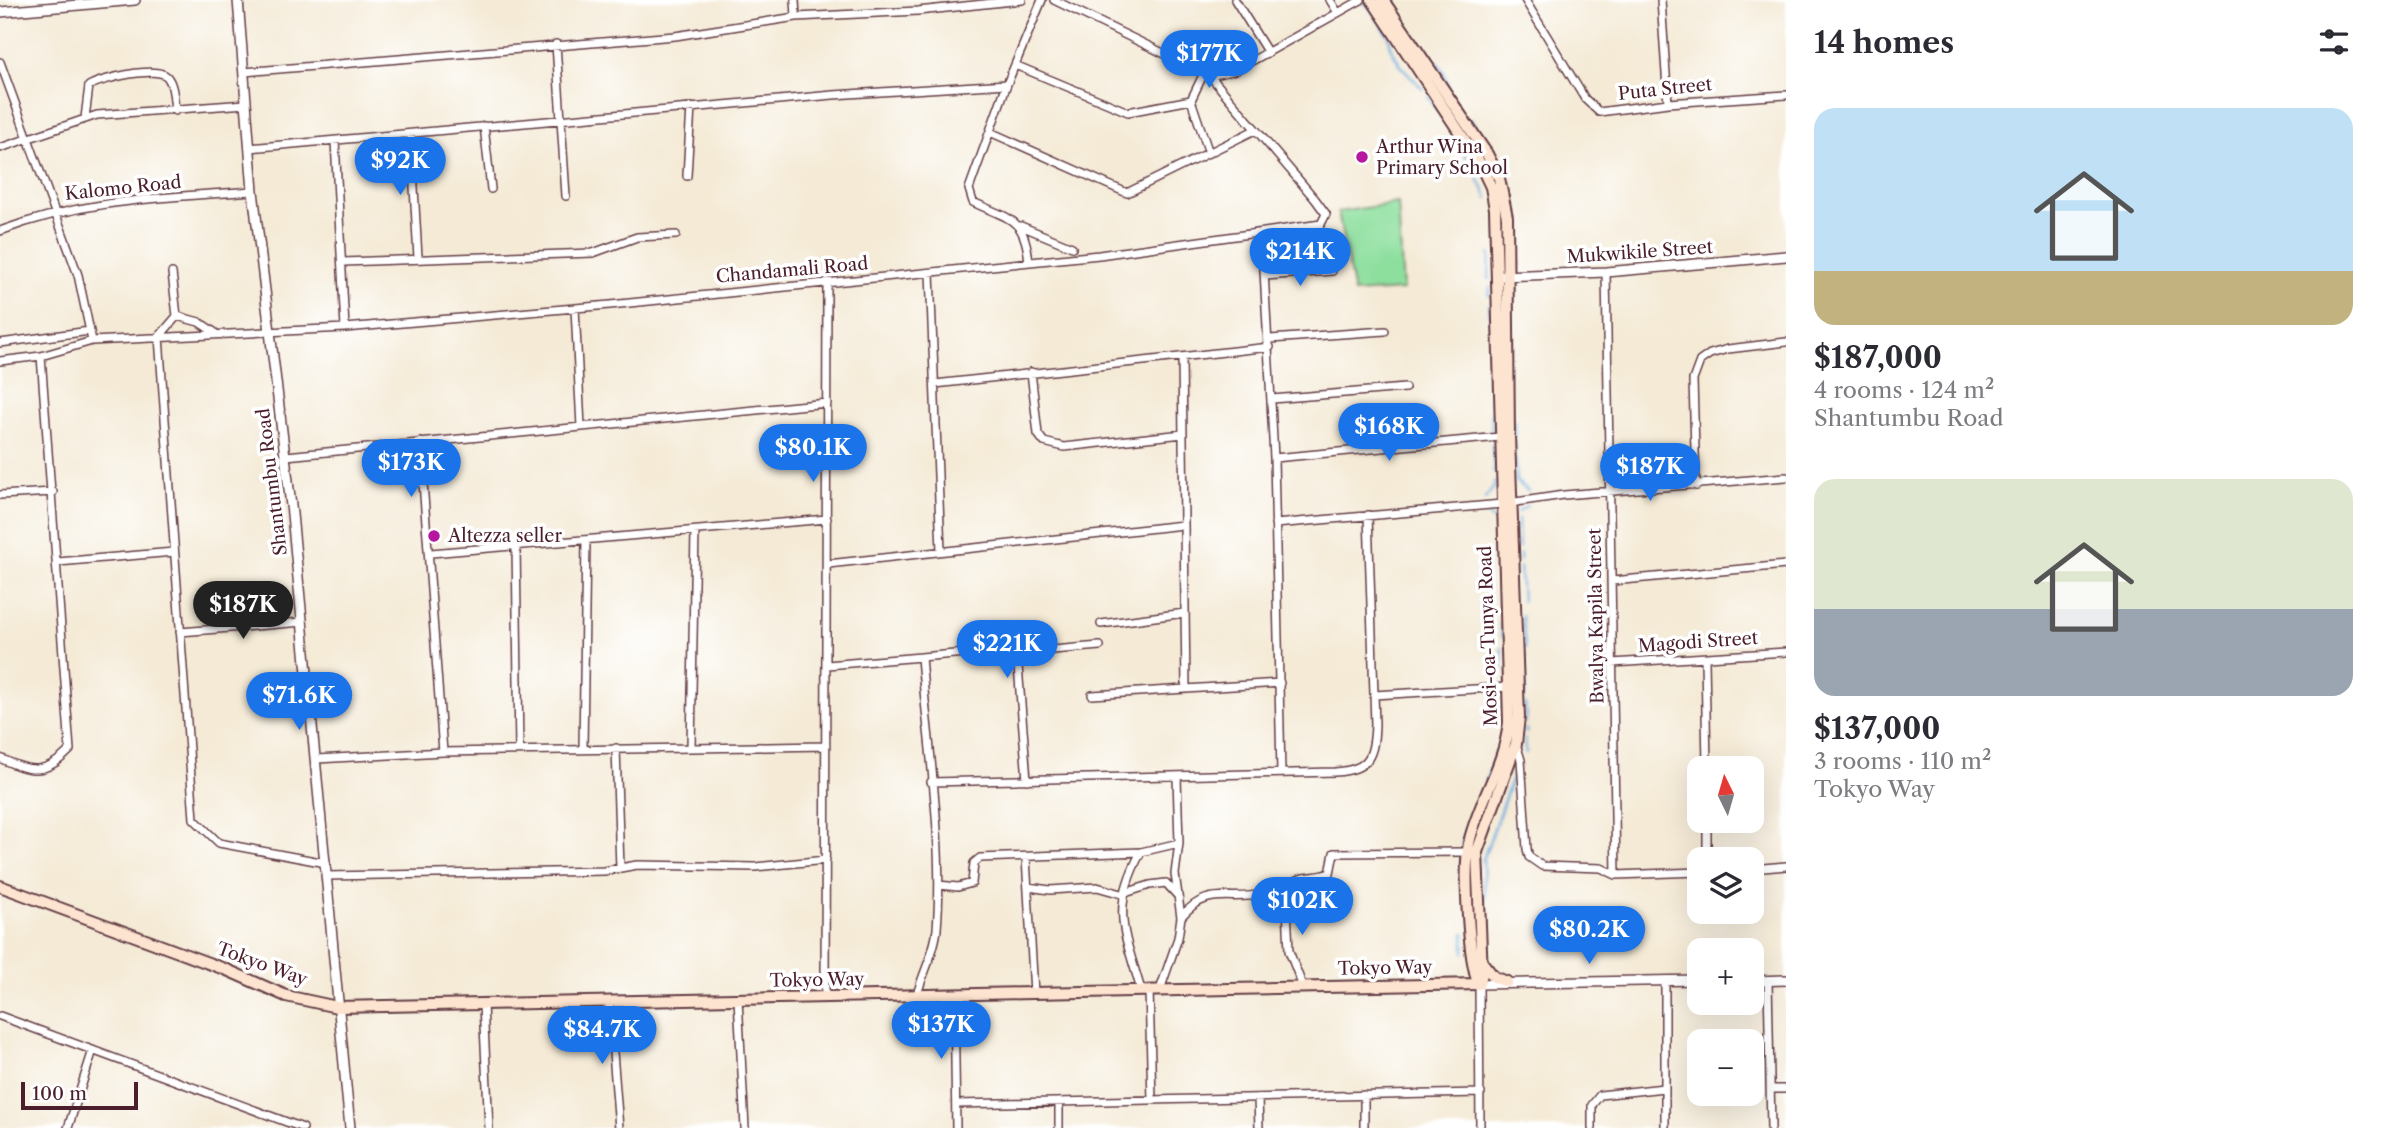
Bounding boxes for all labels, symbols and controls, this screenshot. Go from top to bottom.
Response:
icon: filters [2315,23,2353,61]
text: 14 homes [1814,24,1954,61]
pin: $177K [1160,31,1258,90]
text: $177K [1176,39,1242,67]
street label: Puta Street [1617,73,1714,105]
place label: Arthur Wina Primary School [1375,136,1508,179]
pin: $92K [359,138,441,197]
text: $92K [371,146,429,174]
marker: Arthur Wina Primary School [1354,149,1370,165]
icon: home [2021,153,2147,279]
street label: Kalomo Road [64,171,182,205]
pin: $214K [1251,229,1349,288]
street label: Mukwikile Street [1566,236,1714,268]
text: $214K [1266,237,1334,265]
street label: Chandamali Road [715,252,869,288]
text: $187,000 [1814,339,1942,376]
text: 4 rooms · 124 m² [1814,376,1994,404]
pin: $168K [1340,404,1438,463]
text: Shantumbu Road [1814,404,2003,432]
street label: Shantumbu Road [252,407,292,557]
text: $168K [1354,412,1424,440]
pin: $80.1K [756,424,870,484]
text: $80.1K [775,433,851,461]
pin: $173K [362,440,460,499]
pin: $187K [1601,444,1699,503]
text: $173K [378,448,444,476]
text: $187K [1616,452,1684,480]
icon: home [2021,524,2147,650]
place label: Altezza seller [447,525,562,547]
street label: Bwalya Kapila Street [1583,527,1609,704]
marker: Altezza seller [426,528,442,544]
street label: Mosi-oa-Tunya Road [1474,545,1502,727]
pin: $187K [194,582,292,641]
text: $187K [209,590,277,618]
pin: $221K [958,620,1056,680]
street label: Magodi Street [1637,627,1759,657]
text: $221K [973,629,1041,657]
pin: $71.6K [242,672,356,732]
text: $71.6K [262,681,336,709]
text: $137,000 [1814,710,1940,747]
text: 3 rooms · 110 m² [1814,747,1991,775]
north arrow [1687,756,1764,833]
map controls [1687,756,1764,1106]
text: Tokyo Way [1814,775,1935,803]
button: layers [1687,847,1764,924]
pin: $102K [1253,878,1351,937]
text: $102K [1267,886,1337,914]
pin: $80.2K [1532,906,1646,966]
text: $80.2K [1549,915,1629,943]
street label: Tokyo Way [214,937,311,991]
button: + [1687,938,1764,1015]
street label: Tokyo Way [1337,956,1434,980]
street label: Tokyo Way [769,968,866,992]
pin: $137K [892,1002,990,1061]
pin: $84.7K [545,1006,659,1066]
text: $137K [908,1010,974,1038]
text: $84.7K [563,1015,641,1043]
button: − [1687,1029,1764,1106]
scale bar [21,1079,138,1111]
text: 100 m [32,1082,87,1105]

